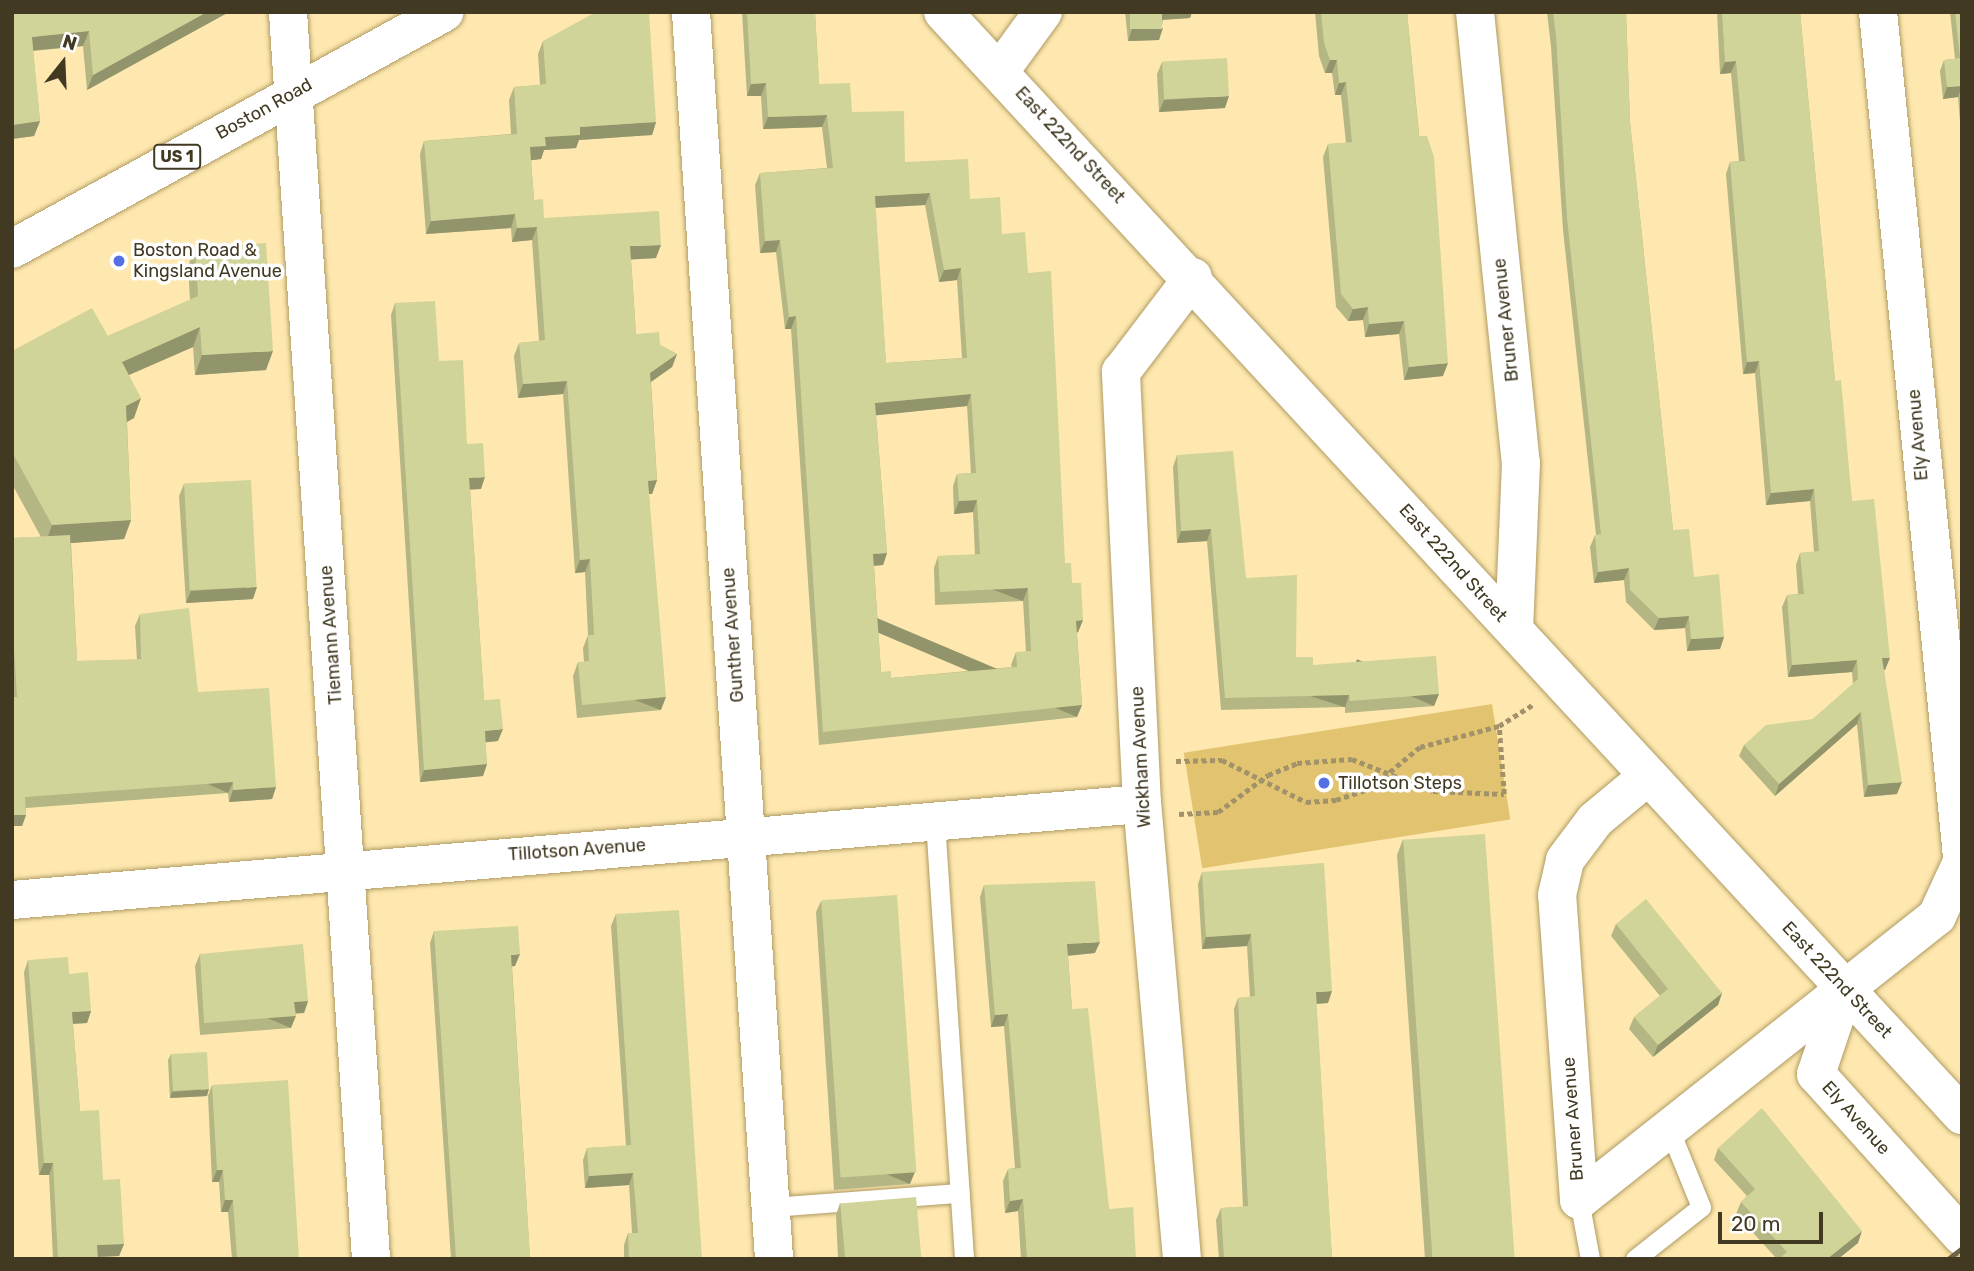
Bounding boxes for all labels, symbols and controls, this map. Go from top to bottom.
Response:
north arrow [28,28,98,98]
text: N [60,30,80,56]
street label: Boston Road [212,74,316,144]
street label: East 222nd Street [1011,82,1129,208]
road number: US 1 [152,144,202,169]
place label: Boston Road & Kingsland Avenue [133,240,282,282]
marker: Boston Road & Kingsland Avenue [111,253,127,269]
street label: Bruner Avenue [1489,257,1523,383]
street label: Ely Avenue [1903,388,1933,482]
street label: East 222nd Street [1394,500,1512,626]
street label: Tiemann Avenue [315,564,347,706]
street label: Gunther Avenue [717,566,749,704]
street label: Wickham Avenue [1126,685,1156,829]
place label: Tillotson Steps [1338,772,1462,794]
marker: Tillotson Steps [1316,775,1332,791]
street label: Tillotson Avenue [507,834,647,866]
street label: East 222nd Street [1778,917,1896,1043]
street label: Bruner Avenue [1558,1056,1588,1182]
street label: Ely Avenue [1817,1076,1895,1160]
scale bar [1722,1198,1827,1242]
text: 20 m [1731,1211,1780,1236]

